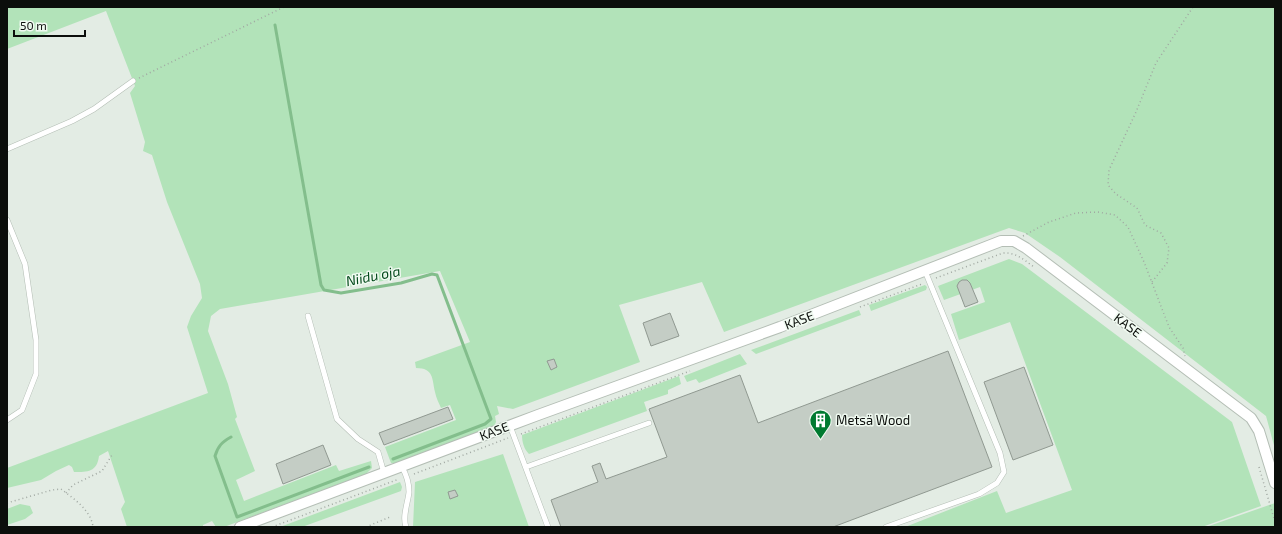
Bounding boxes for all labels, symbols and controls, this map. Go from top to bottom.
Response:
scale bar [14,12,85,38]
text: 50 m [20,18,47,32]
water label: Niidu oja [344,262,402,289]
street label: KASE [782,307,816,333]
street label: KASE [1111,309,1145,341]
building icon: Metsä Wood [808,407,834,440]
place label: Metsä Wood [836,412,910,428]
street label: KASE [477,418,511,444]

